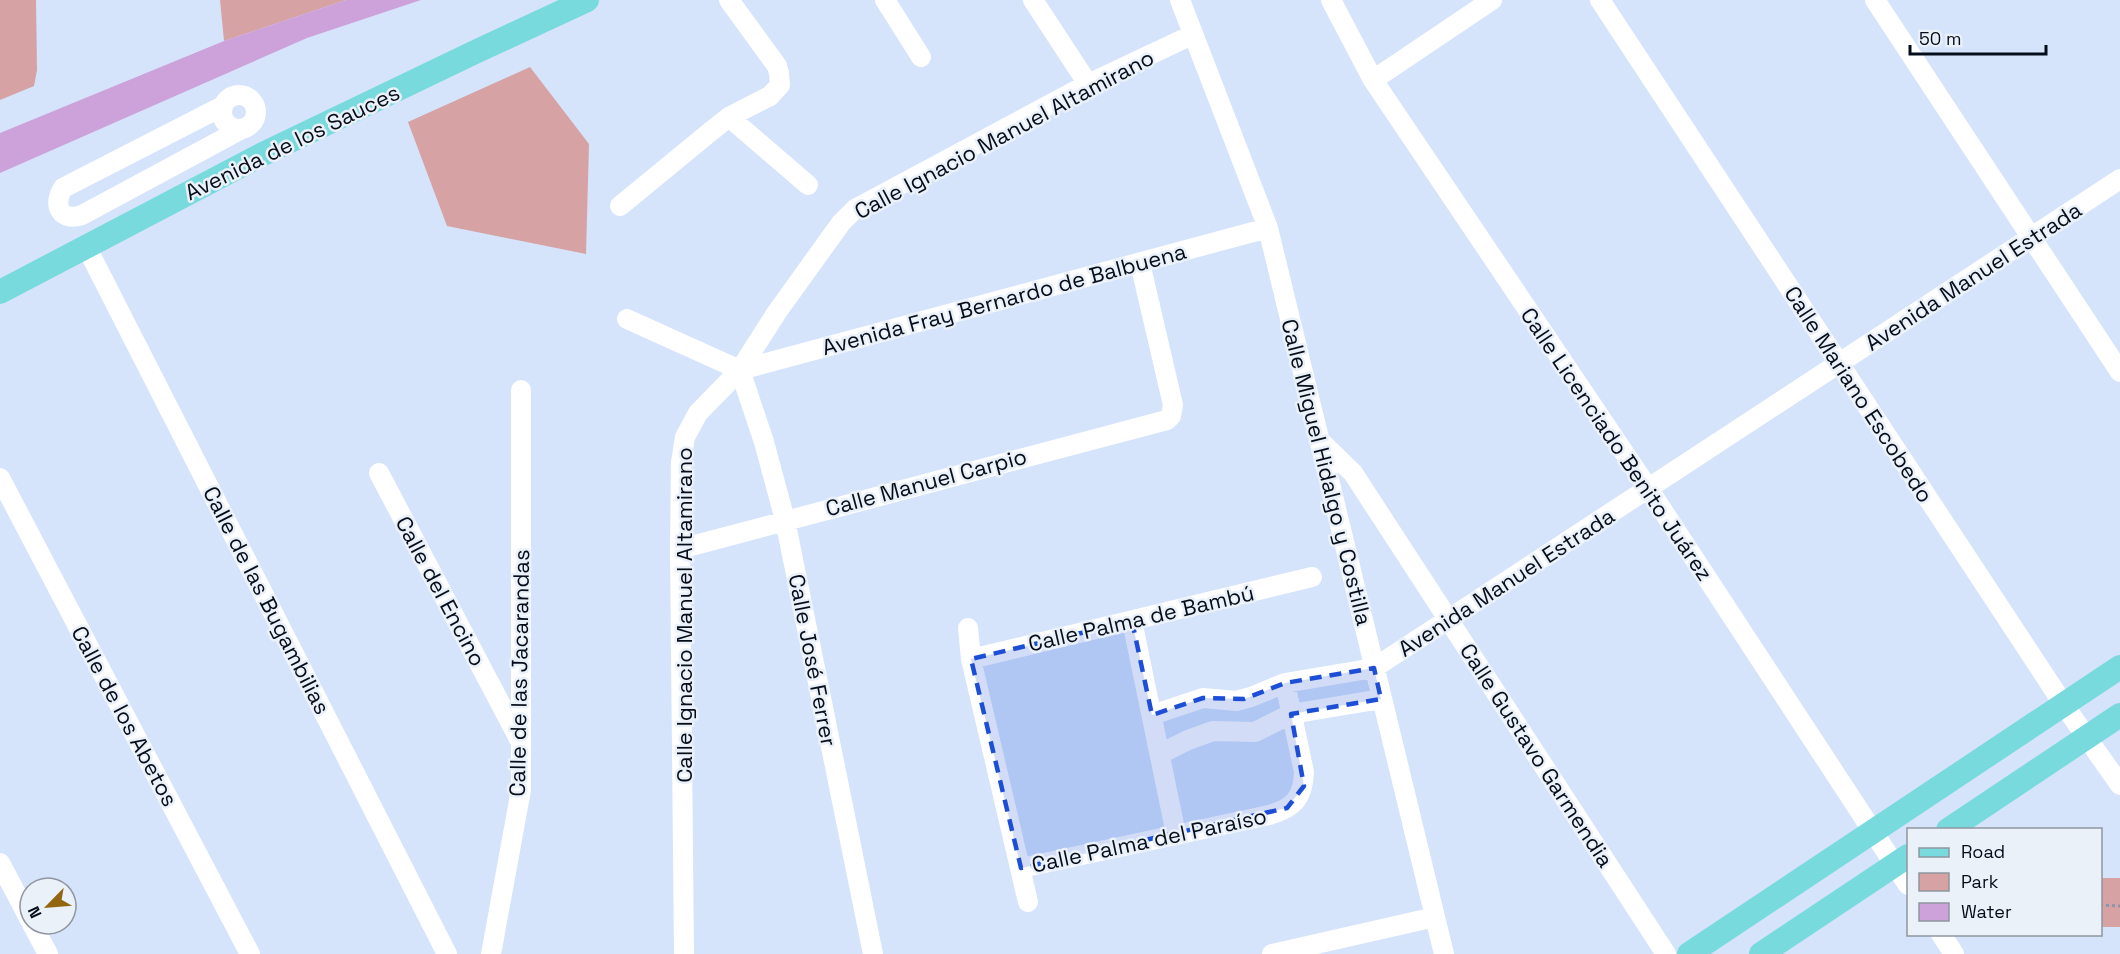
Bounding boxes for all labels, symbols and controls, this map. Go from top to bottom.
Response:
scale bar [1910,18,2046,56]
text: 50 m [1919,27,1961,50]
street label: Calle Ignacio Manuel Altamirano [849,43,1159,225]
street label: Avenida de los Sauces [180,78,404,206]
street label: Avenida Manuel Estrada [1859,195,2087,357]
street label: Avenida Fray Bernardo de Balbuena [819,237,1190,361]
street label: Calle Mariano Escobedo [1778,280,1940,508]
street label: Calle Licenciado Benito Juárez [1515,302,1719,586]
street label: Calle Miguel Hidalgo y Costilla [1275,316,1379,628]
street label: Calle Manuel Carpio [822,442,1030,522]
street label: Calle Ignacio Manuel Altamirano [670,447,698,783]
street label: Calle de las Bugambilias [197,481,337,719]
street label: Avenida Manuel Estrada [1392,501,1620,663]
street label: Calle del Encino [390,511,492,671]
street label: Calle de las Jacarandas [503,549,535,797]
street label: Calle José Ferrer [783,571,843,749]
street label: Calle Palma de Bambú [1025,578,1257,658]
street label: Calle de los Abetos [66,621,184,811]
street label: Calle Gustavo Garmendia [1454,638,1620,873]
street label: Calle Palma del Paraíso [1029,801,1269,879]
legend [1907,828,2102,936]
text: Road [1961,840,2005,863]
text: Park [1961,870,1999,893]
north arrow [18,876,78,936]
text: Water [1961,900,2012,923]
text: N [23,903,47,921]

